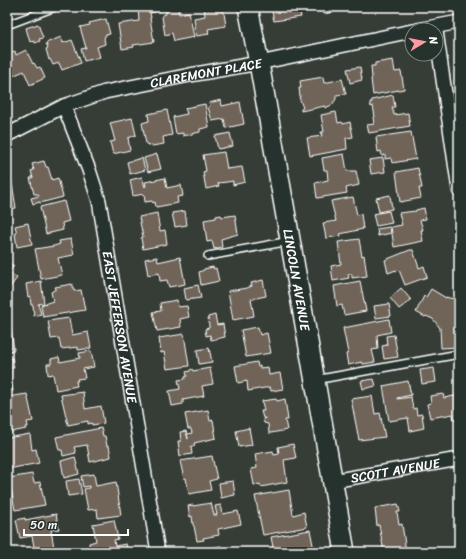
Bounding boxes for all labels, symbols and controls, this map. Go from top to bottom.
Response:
north arrow [404,22,444,62]
text: N [423,34,443,46]
street label: CLAREMONT PLACE [148,52,264,95]
street label: LINCOLN AVENUE [276,227,317,333]
street label: EAST JEFFERSON AVENUE [96,249,144,406]
street label: SCOTT AVENUE [349,451,442,490]
scale bar [24,511,128,537]
text: 50 m [30,514,57,536]

